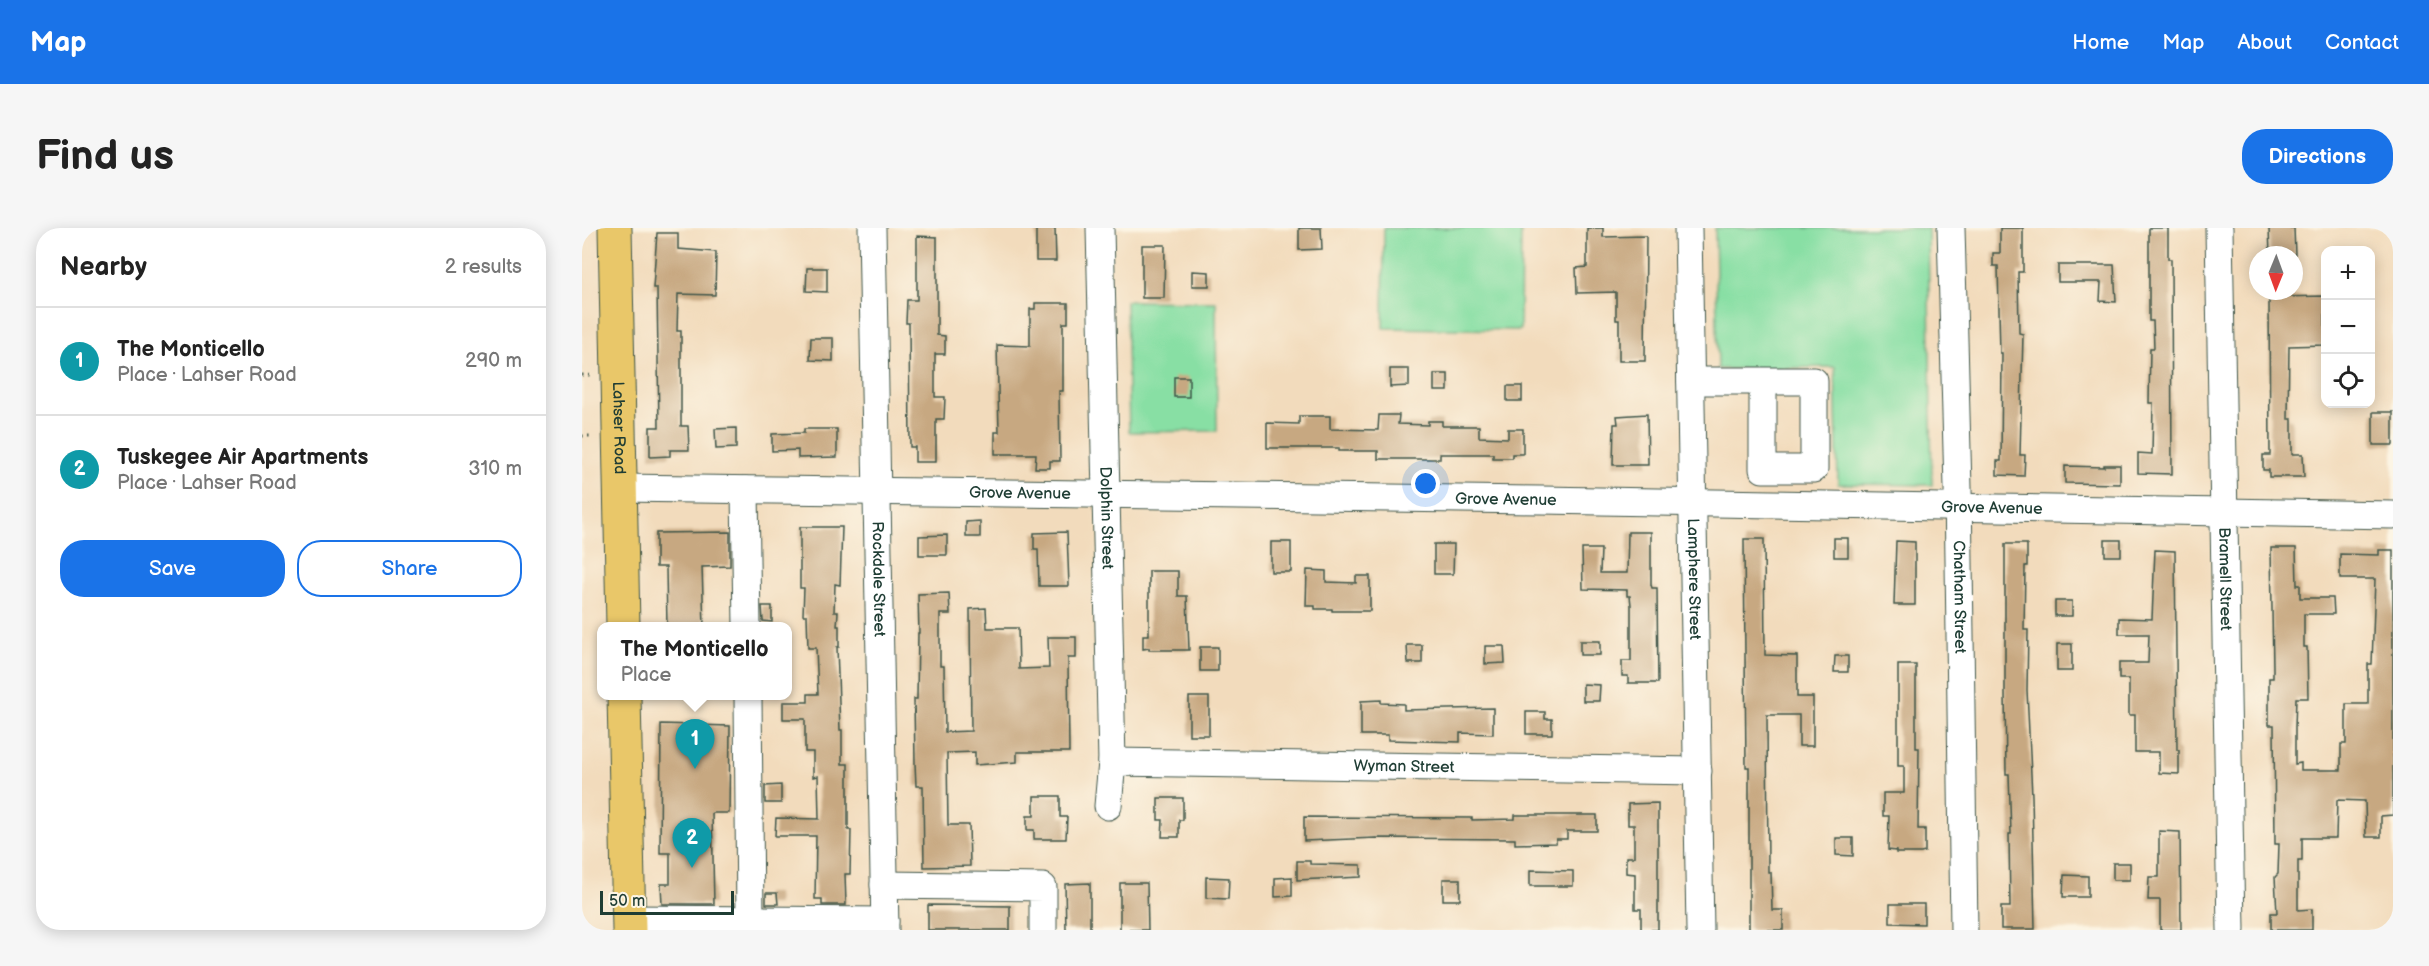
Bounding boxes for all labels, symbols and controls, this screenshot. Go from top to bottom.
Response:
text: Map [30,26,86,59]
text: Home [2072,30,2129,55]
text: Map [2162,30,2204,55]
text: About [2237,30,2292,55]
text: Contact [2325,30,2399,55]
button: Directions [2242,129,2393,184]
text: Find us [36,131,174,182]
north arrow [2249,246,2303,300]
map controls [2321,246,2375,408]
button: + [2321,246,2375,300]
text: Nearby [60,252,147,283]
text: 2 results [445,255,522,279]
button: − [2321,300,2375,354]
text: The Monticello [117,336,265,363]
text: 1 [75,349,84,373]
text: 290 m [465,349,522,373]
button: locate [2321,354,2375,408]
text: Place · Lahser Road [117,363,297,387]
street label: Lahser Road [609,381,629,475]
text: Tuskegee Air Apartments [117,444,368,471]
text: 2 [74,457,85,481]
text: 310 m [468,457,522,481]
street label: Dolphin Street [1096,466,1117,570]
your location [1411,469,1440,498]
text: Place · Lahser Road [117,471,297,495]
street label: Grove Avenue [969,483,1071,503]
street label: Grove Avenue [1455,489,1557,510]
street label: Grove Avenue [1941,498,2043,518]
street label: Lamphere Street [1683,518,1705,640]
street label: Rockdale Street [868,521,889,637]
street label: Bramell Street [2215,527,2235,631]
button: Save [60,540,285,597]
button: Share [297,540,522,597]
street label: Chatham Street [1949,540,1970,654]
popup [597,622,792,700]
text: The Monticello [621,636,768,663]
text: Place [621,663,671,687]
pin: 1 [676,720,714,769]
street label: Wyman Street [1353,756,1455,777]
pin: 2 [672,818,712,868]
scale bar [600,888,734,916]
text: 50 m [609,892,645,911]

